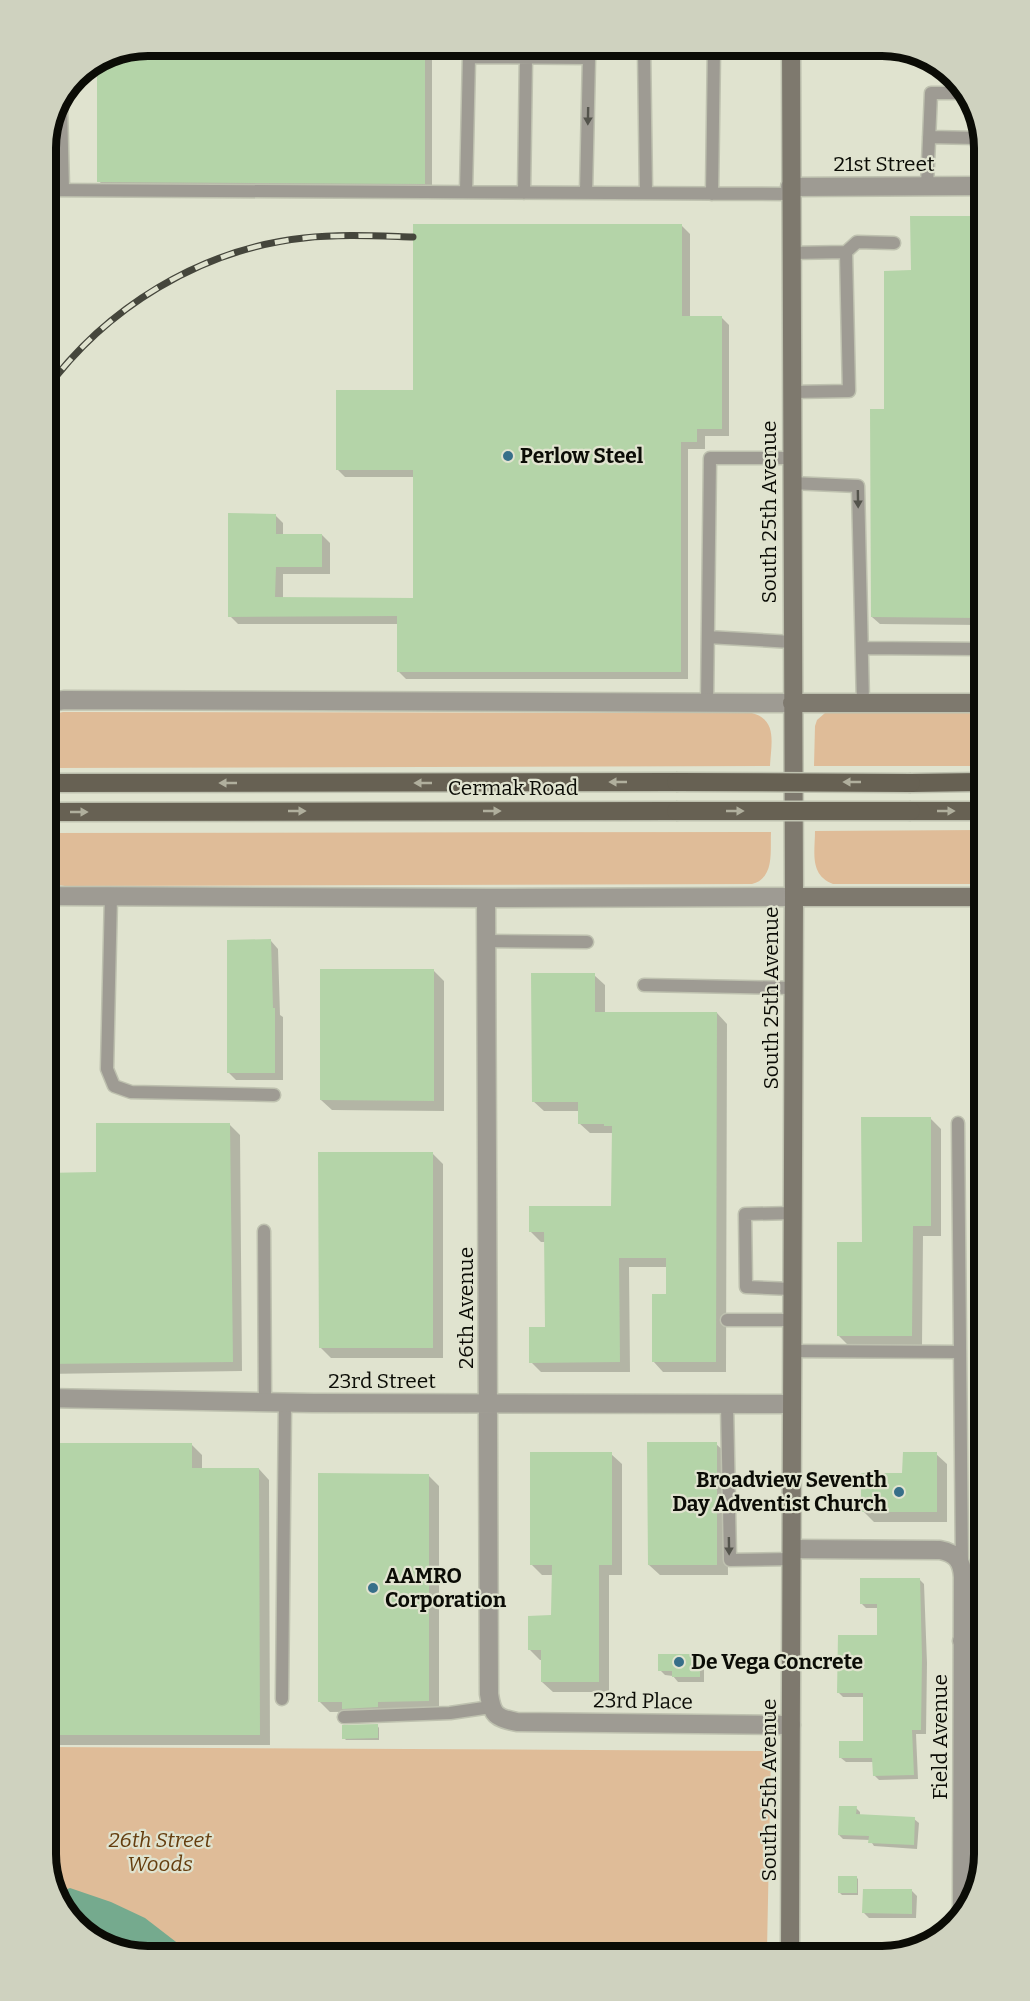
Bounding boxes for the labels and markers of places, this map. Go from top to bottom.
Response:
place label: Perlow Steel [520,443,644,469]
marker: Perlow Steel [501,449,515,463]
place label: Broadview Seventh Day Adventist Church [672,1467,888,1517]
marker: Broadview Seventh Day Adventist Church [892,1485,906,1499]
place label: AAMRO Corporation [385,1563,507,1613]
marker: AAMRO Corporation [366,1581,380,1595]
place label: De Vega Concrete [691,1649,863,1675]
marker: De Vega Concrete [672,1655,686,1669]

